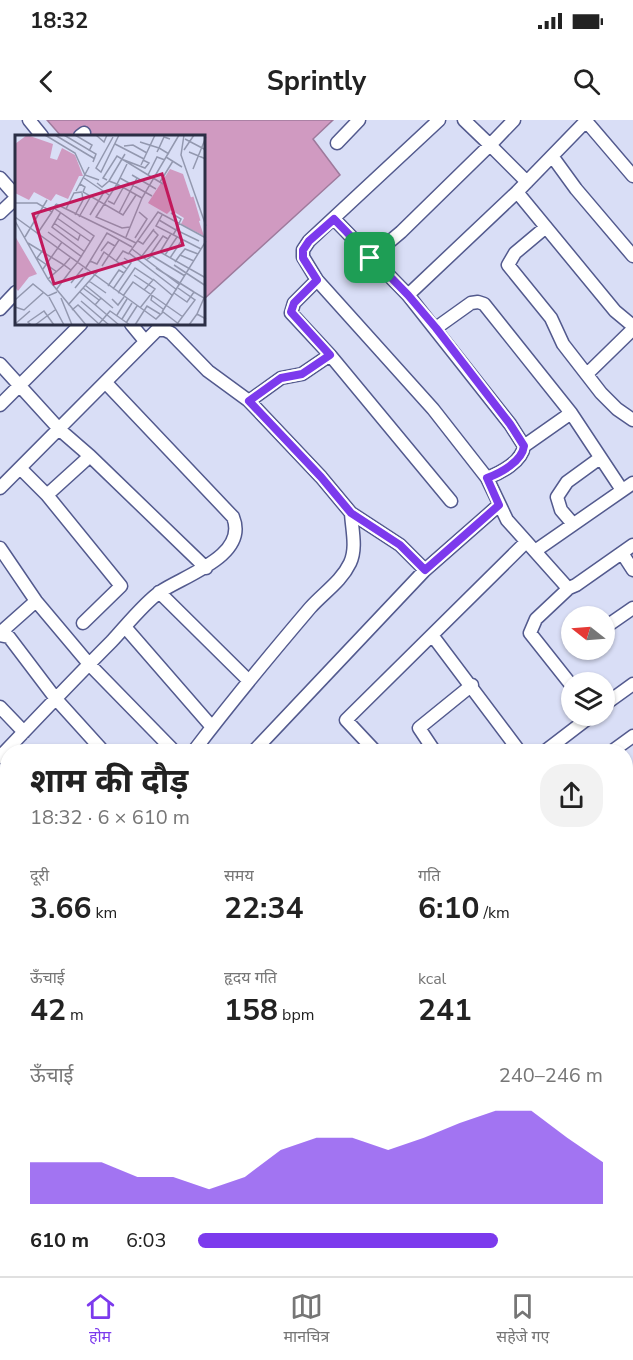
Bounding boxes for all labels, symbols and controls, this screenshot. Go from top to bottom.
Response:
text: 18:32 [30,6,88,36]
text: Sprintly [267,63,366,100]
icon: back [30,65,63,98]
icon: search [570,65,603,98]
inset map [15,135,206,326]
pin [344,232,395,283]
icon: arrive [353,241,386,274]
north arrow [561,606,615,660]
map controls [561,606,615,726]
button: layers [561,672,615,726]
text: शाम की दौड़ [30,759,188,804]
button: share [540,764,603,827]
text: 18:32 · 6 × 610 m [30,804,190,831]
text: दूरी [30,865,49,887]
text: समय [224,865,254,887]
text: गति [418,865,440,887]
text: 3.66 [30,888,91,929]
text: 22:34 [224,888,303,929]
text: 6:10 [418,888,479,929]
text: km [91,902,117,924]
text: /km [479,902,510,924]
text: ऊँचाई [30,967,65,989]
text: हृदय गति [224,967,277,989]
text: kcal [418,968,446,990]
text: 42 [30,990,66,1031]
text: 158 [224,990,278,1031]
text: 241 [418,990,472,1031]
text: m [66,1004,84,1026]
text: bpm [278,1004,314,1026]
text: ऊँचाई [30,1062,73,1089]
text: 240–246 m [499,1062,603,1089]
text: 610 m [30,1227,89,1254]
text: 6:03 [126,1227,167,1254]
tab: होम [84,1290,117,1349]
tab: मानचित्र [284,1290,329,1349]
tab: सहेजे गए [496,1290,549,1349]

